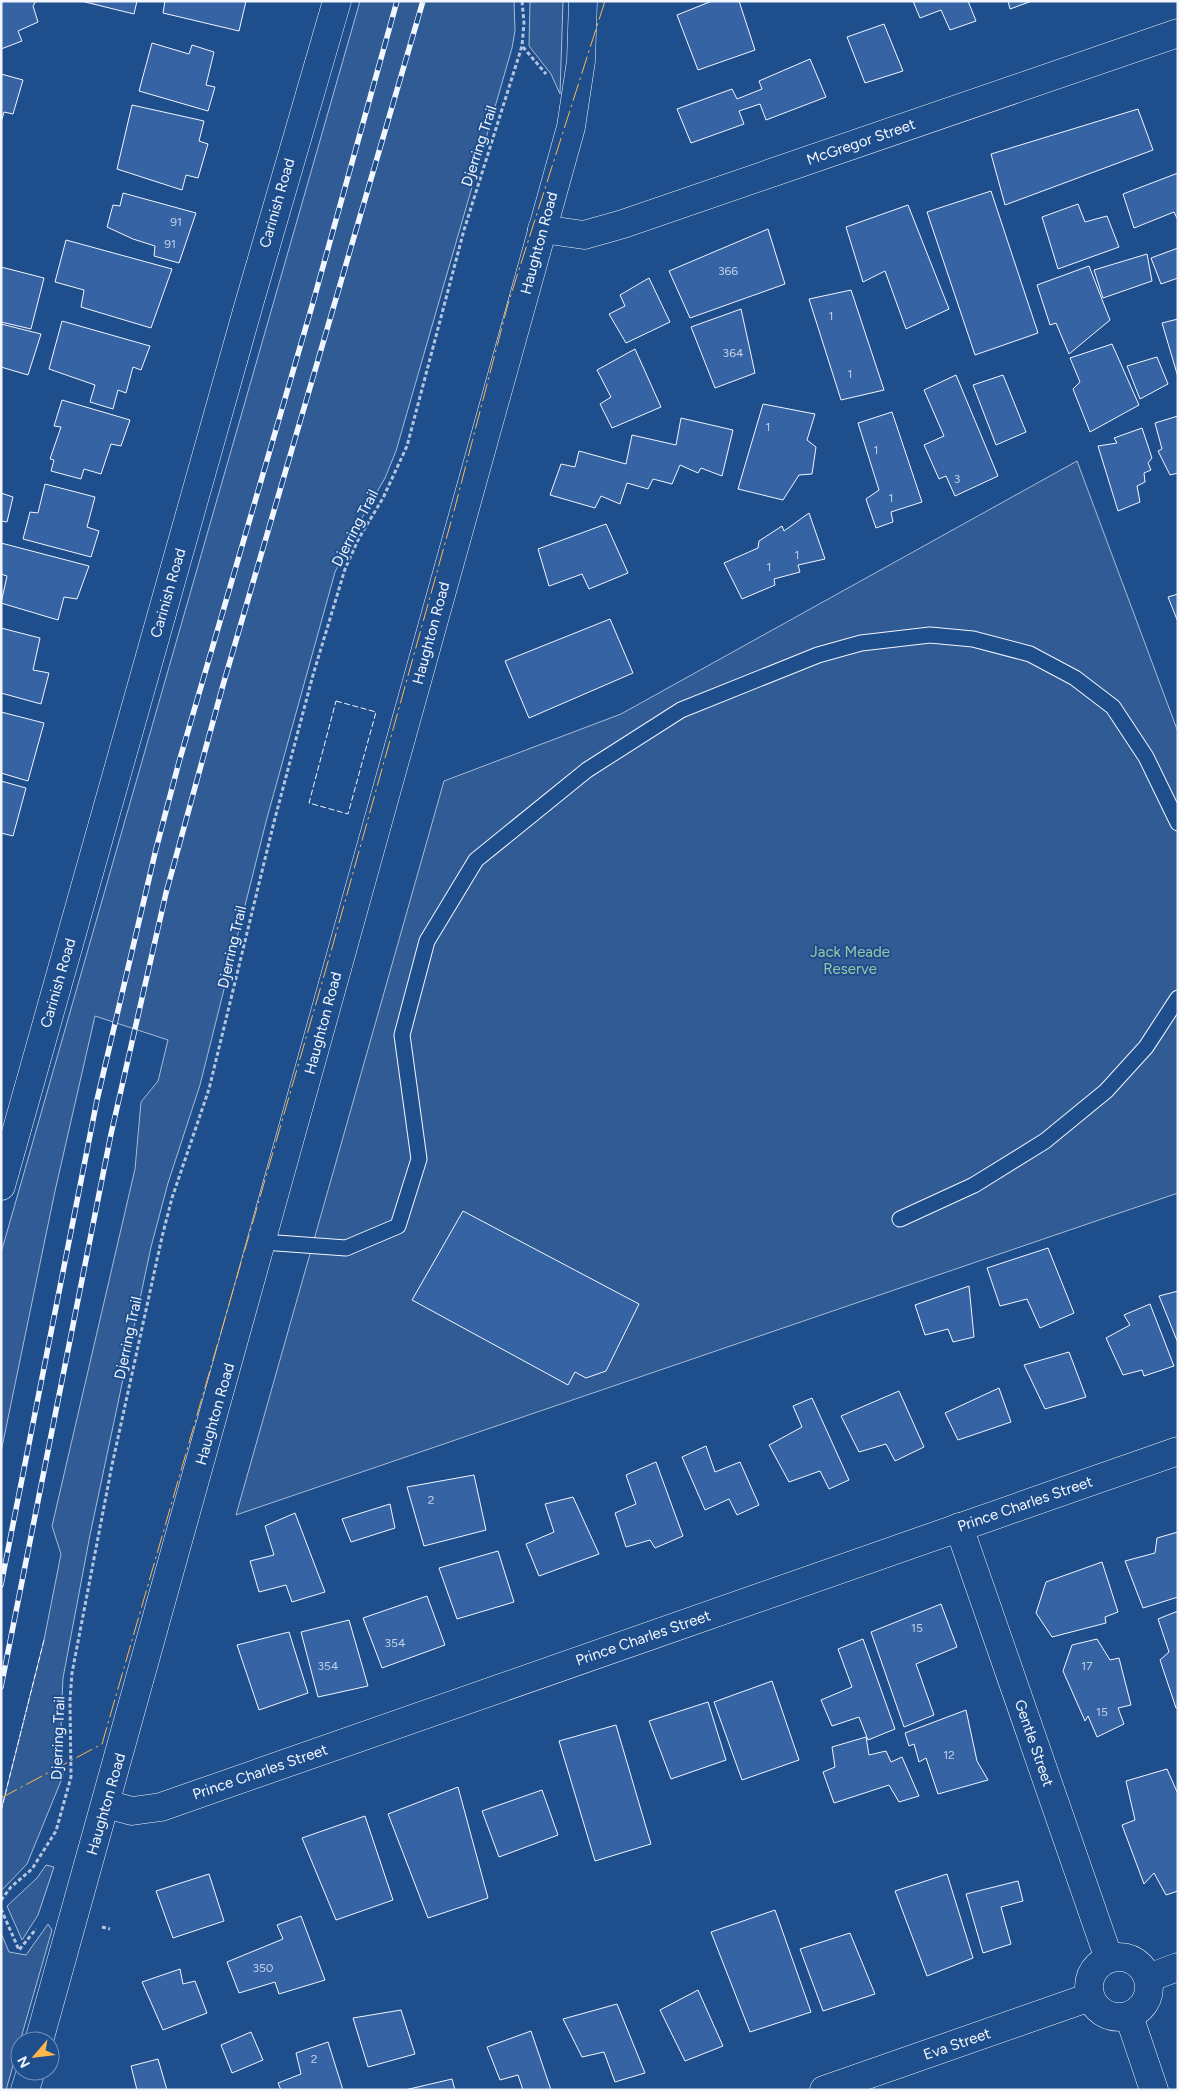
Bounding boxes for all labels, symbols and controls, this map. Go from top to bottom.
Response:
street label: Djerring Trail [457,103,501,189]
street label: McGregor Street [804,115,918,169]
street label: Carinish Road [256,156,298,250]
street label: Haughton Road [517,190,561,296]
house number: 91 [170,215,182,229]
house number: 91 [164,237,176,251]
house number: 366 [718,264,738,278]
house number: 1 [829,309,833,323]
house number: 364 [723,346,744,360]
house number: 1 [848,367,852,381]
house number: 1 [766,420,770,434]
house number: 1 [874,443,878,457]
house number: 3 [954,472,960,486]
street label: Djerring Trail [328,486,382,570]
house number: 1 [889,491,893,505]
street label: Carinish Road [147,546,189,640]
house number: 1 [795,548,799,562]
house number: 1 [767,560,771,574]
street label: Haughton Road [409,580,453,686]
street label: Djerring Trail [214,904,250,990]
street label: Carinish Road [37,936,79,1030]
park label: Jack Meade Reserve [810,943,890,978]
street label: Haughton Road [301,970,345,1076]
street label: Djerring Trail [110,1295,146,1381]
street label: Haughton Road [192,1361,238,1467]
street label: Prince Charles Street [955,1472,1095,1536]
house number: 2 [428,1493,434,1507]
street label: Prince Charles Street [573,1606,713,1670]
house number: 15 [911,1621,923,1635]
house number: 354 [385,1636,406,1650]
house number: 354 [318,1659,339,1673]
house number: 17 [1081,1659,1093,1673]
street label: Djerring Trail [48,1696,68,1780]
street label: Gentle Street [1011,1697,1057,1789]
house number: 15 [1096,1705,1108,1719]
street label: Prince Charles Street [190,1740,330,1804]
house number: 12 [943,1748,955,1762]
street label: Haughton Road [83,1751,129,1857]
house number: 350 [252,1961,274,1975]
street label: Eva Street [921,2024,993,2064]
north arrow [10,2031,60,2081]
house number: 2 [311,2052,317,2066]
text: N [14,2053,34,2071]

